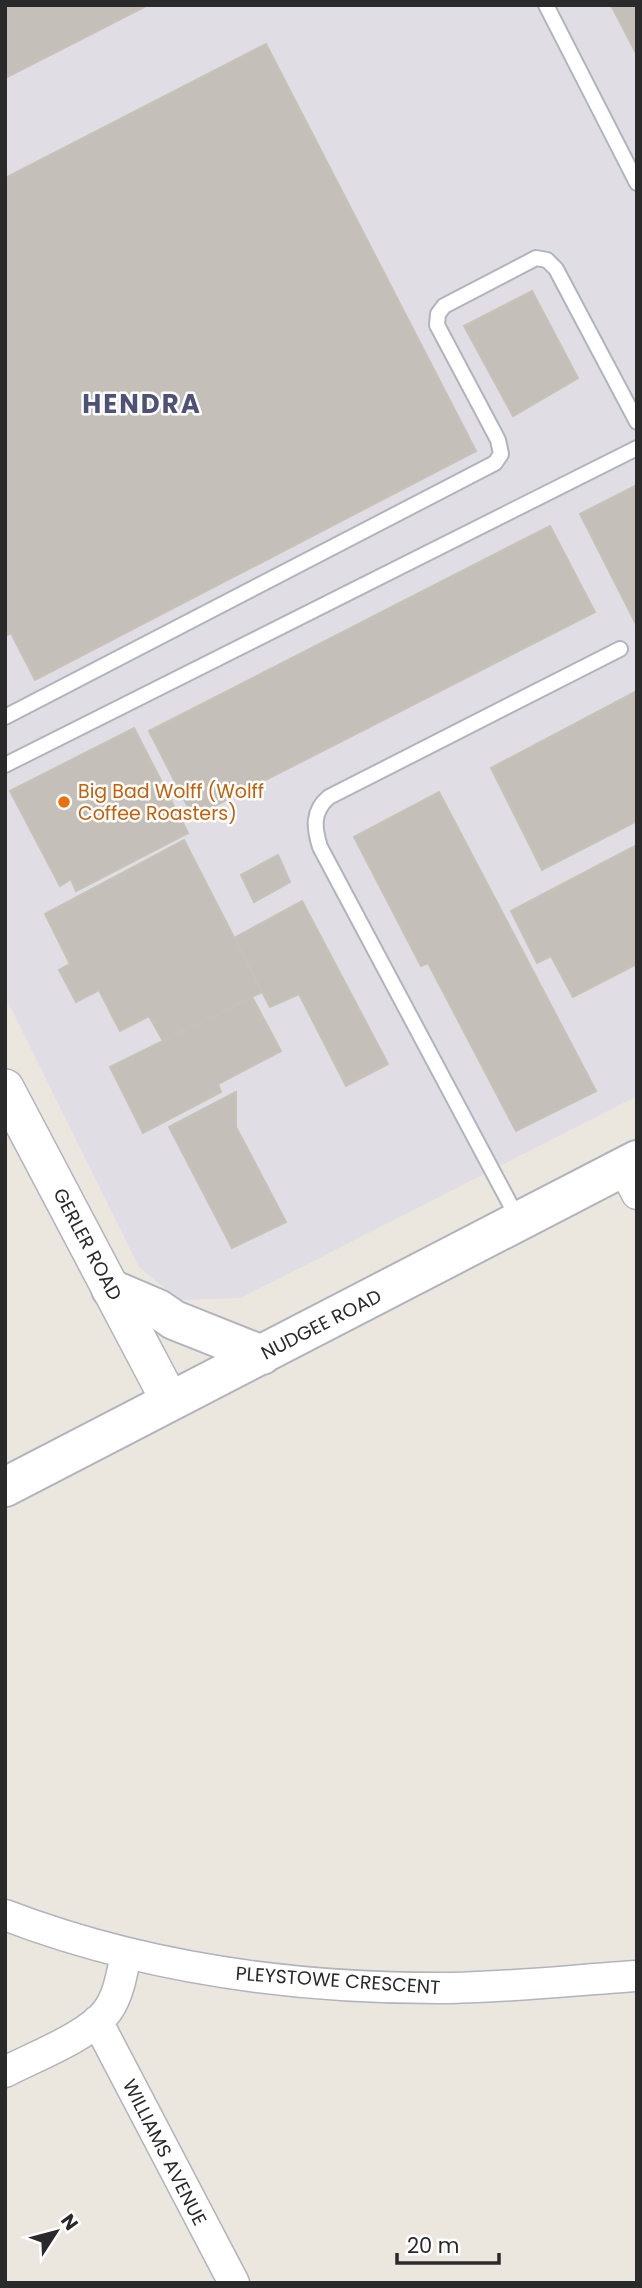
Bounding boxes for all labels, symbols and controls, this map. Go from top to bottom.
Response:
district label: HENDRA [82,386,202,422]
place label: Big Bad Wolff (Wolff Coffee Roasters) [78,778,264,827]
marker: Big Bad Wolff (Wolff Coffee Roasters) [56,794,72,810]
street label: GERLER ROAD [47,1183,128,1305]
street label: NUDGEE ROAD [256,1283,386,1366]
street label: PLEYSTOWE CRESCENT [235,1960,441,2001]
street label: WILLIAMS AVENUE [116,2074,213,2230]
north arrow [21,2197,91,2267]
text: N [54,2209,84,2236]
scale bar [397,2222,498,2266]
text: 20 m [407,2231,460,2260]

